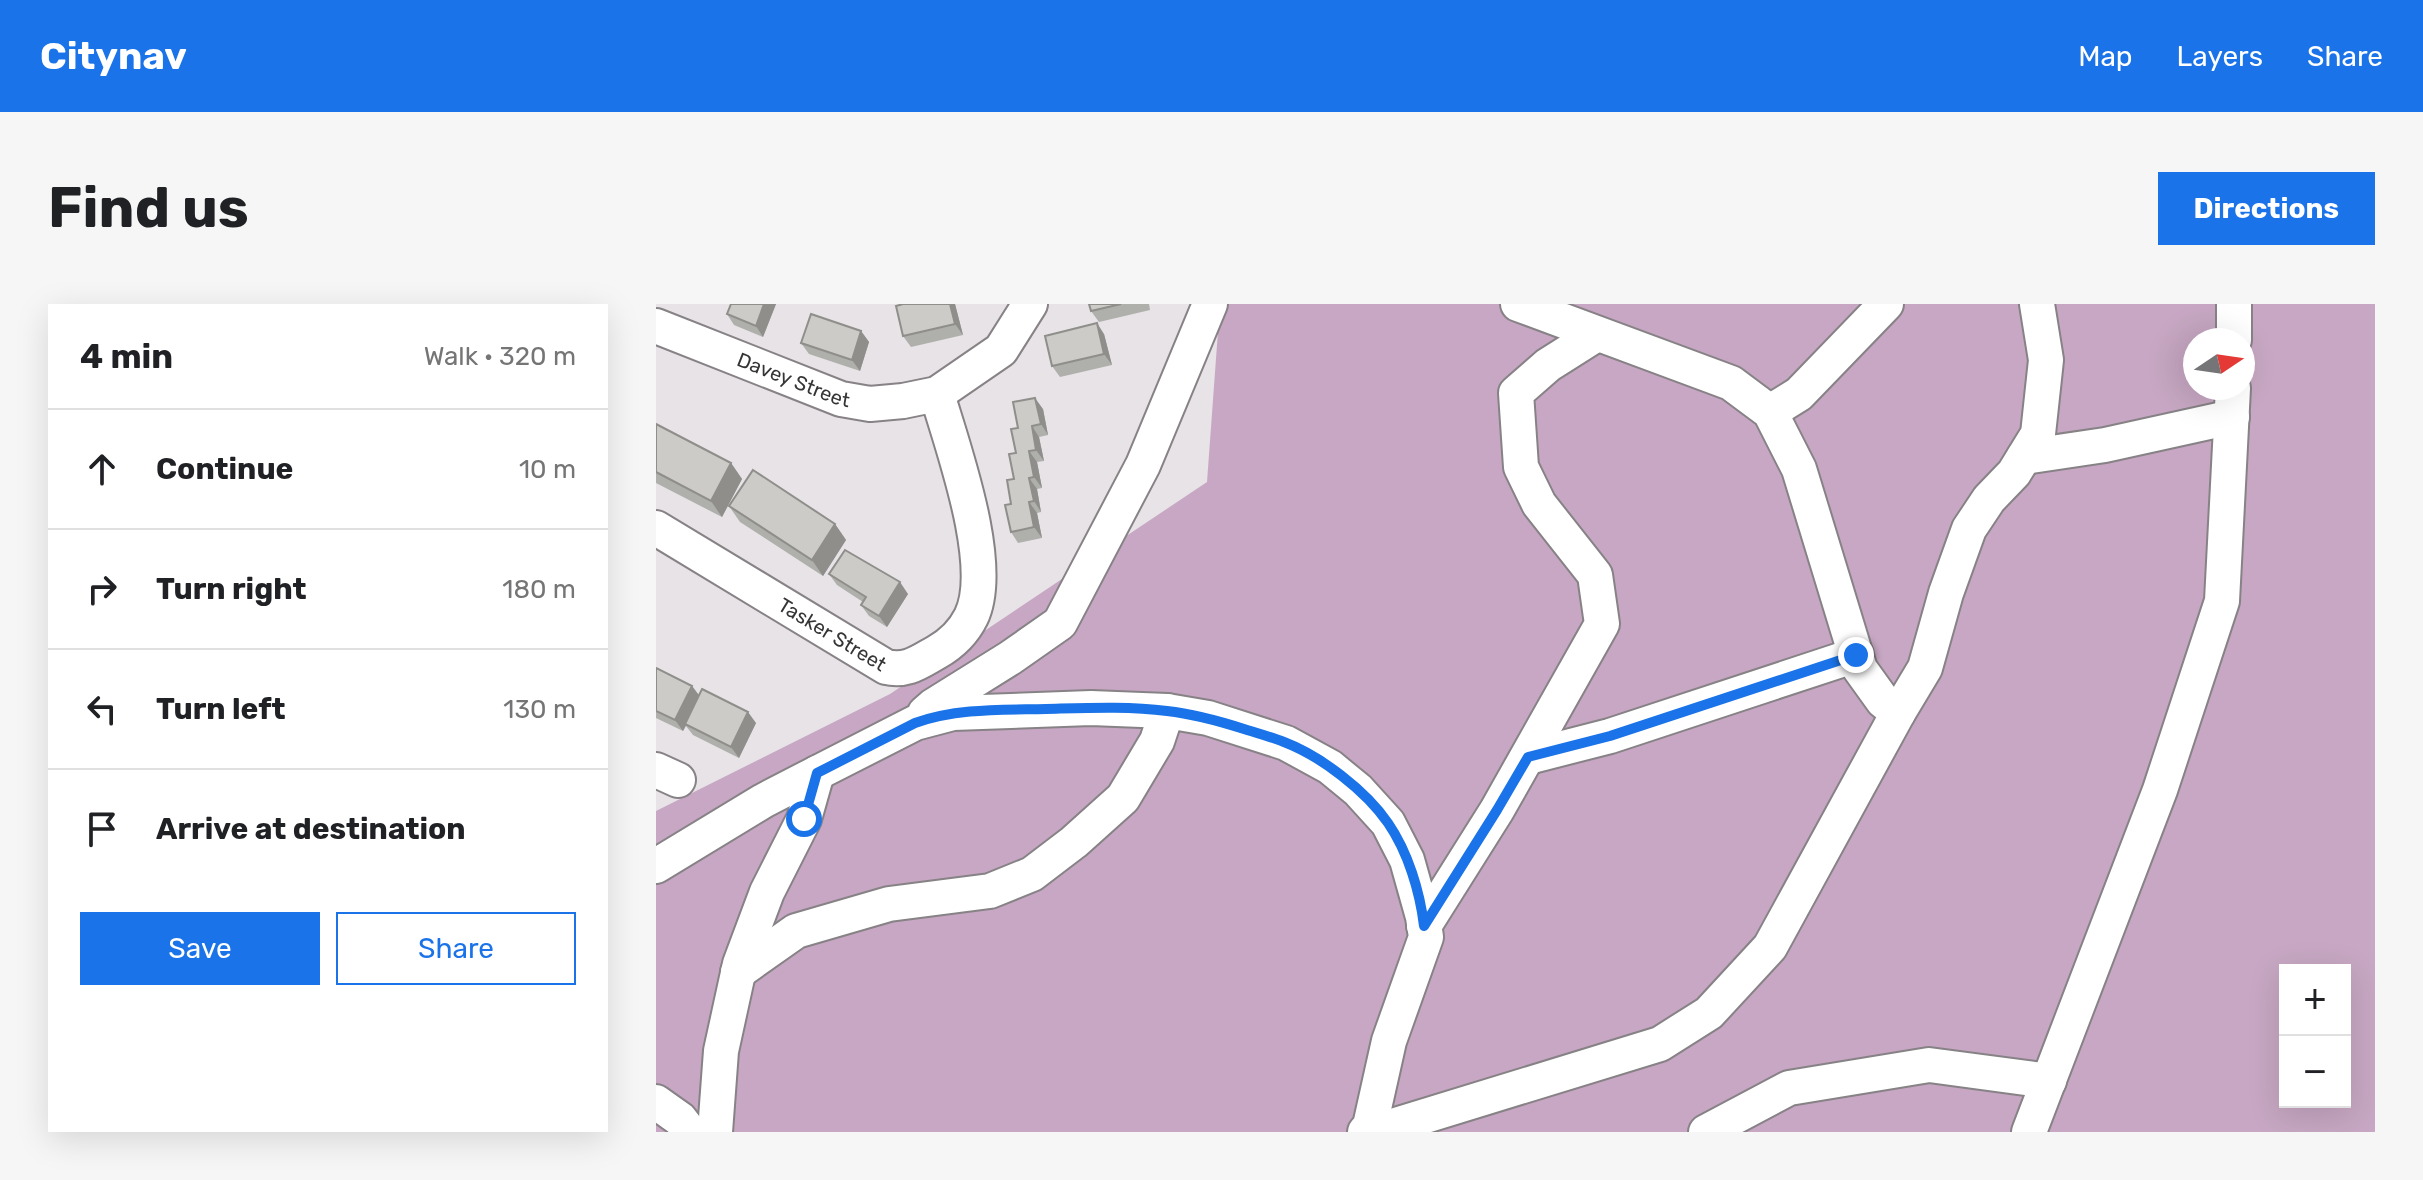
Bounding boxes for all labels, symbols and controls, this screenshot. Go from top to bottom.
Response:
text: Citynav [40,33,187,79]
text: Map [2078,40,2133,73]
text: Layers [2177,40,2263,73]
text: Share [2307,40,2383,73]
button: Directions [2158,172,2375,245]
text: Find us [48,175,249,241]
north arrow [2183,328,2255,400]
text: 4 min [80,336,173,377]
text: Walk · 320 m [424,341,576,372]
street label: Davey Street [734,347,852,412]
icon: ahead [80,447,124,491]
text: Continue [156,451,293,487]
text: 10 m [519,454,576,485]
icon: right [80,567,124,611]
text: Turn right [156,571,307,607]
text: 180 m [502,574,576,605]
street label: Tasker Street [774,593,891,676]
route end [1838,637,1874,673]
icon: left [80,687,124,731]
text: Turn left [156,691,286,727]
text: 130 m [503,694,576,725]
route start [786,801,822,837]
icon: arrive [80,807,124,851]
text: Arrive at destination [156,811,466,847]
button: Save [80,912,320,985]
button: Share [336,912,576,985]
map controls [2279,964,2351,1108]
button: + [2279,964,2351,1036]
button: − [2279,1036,2351,1108]

